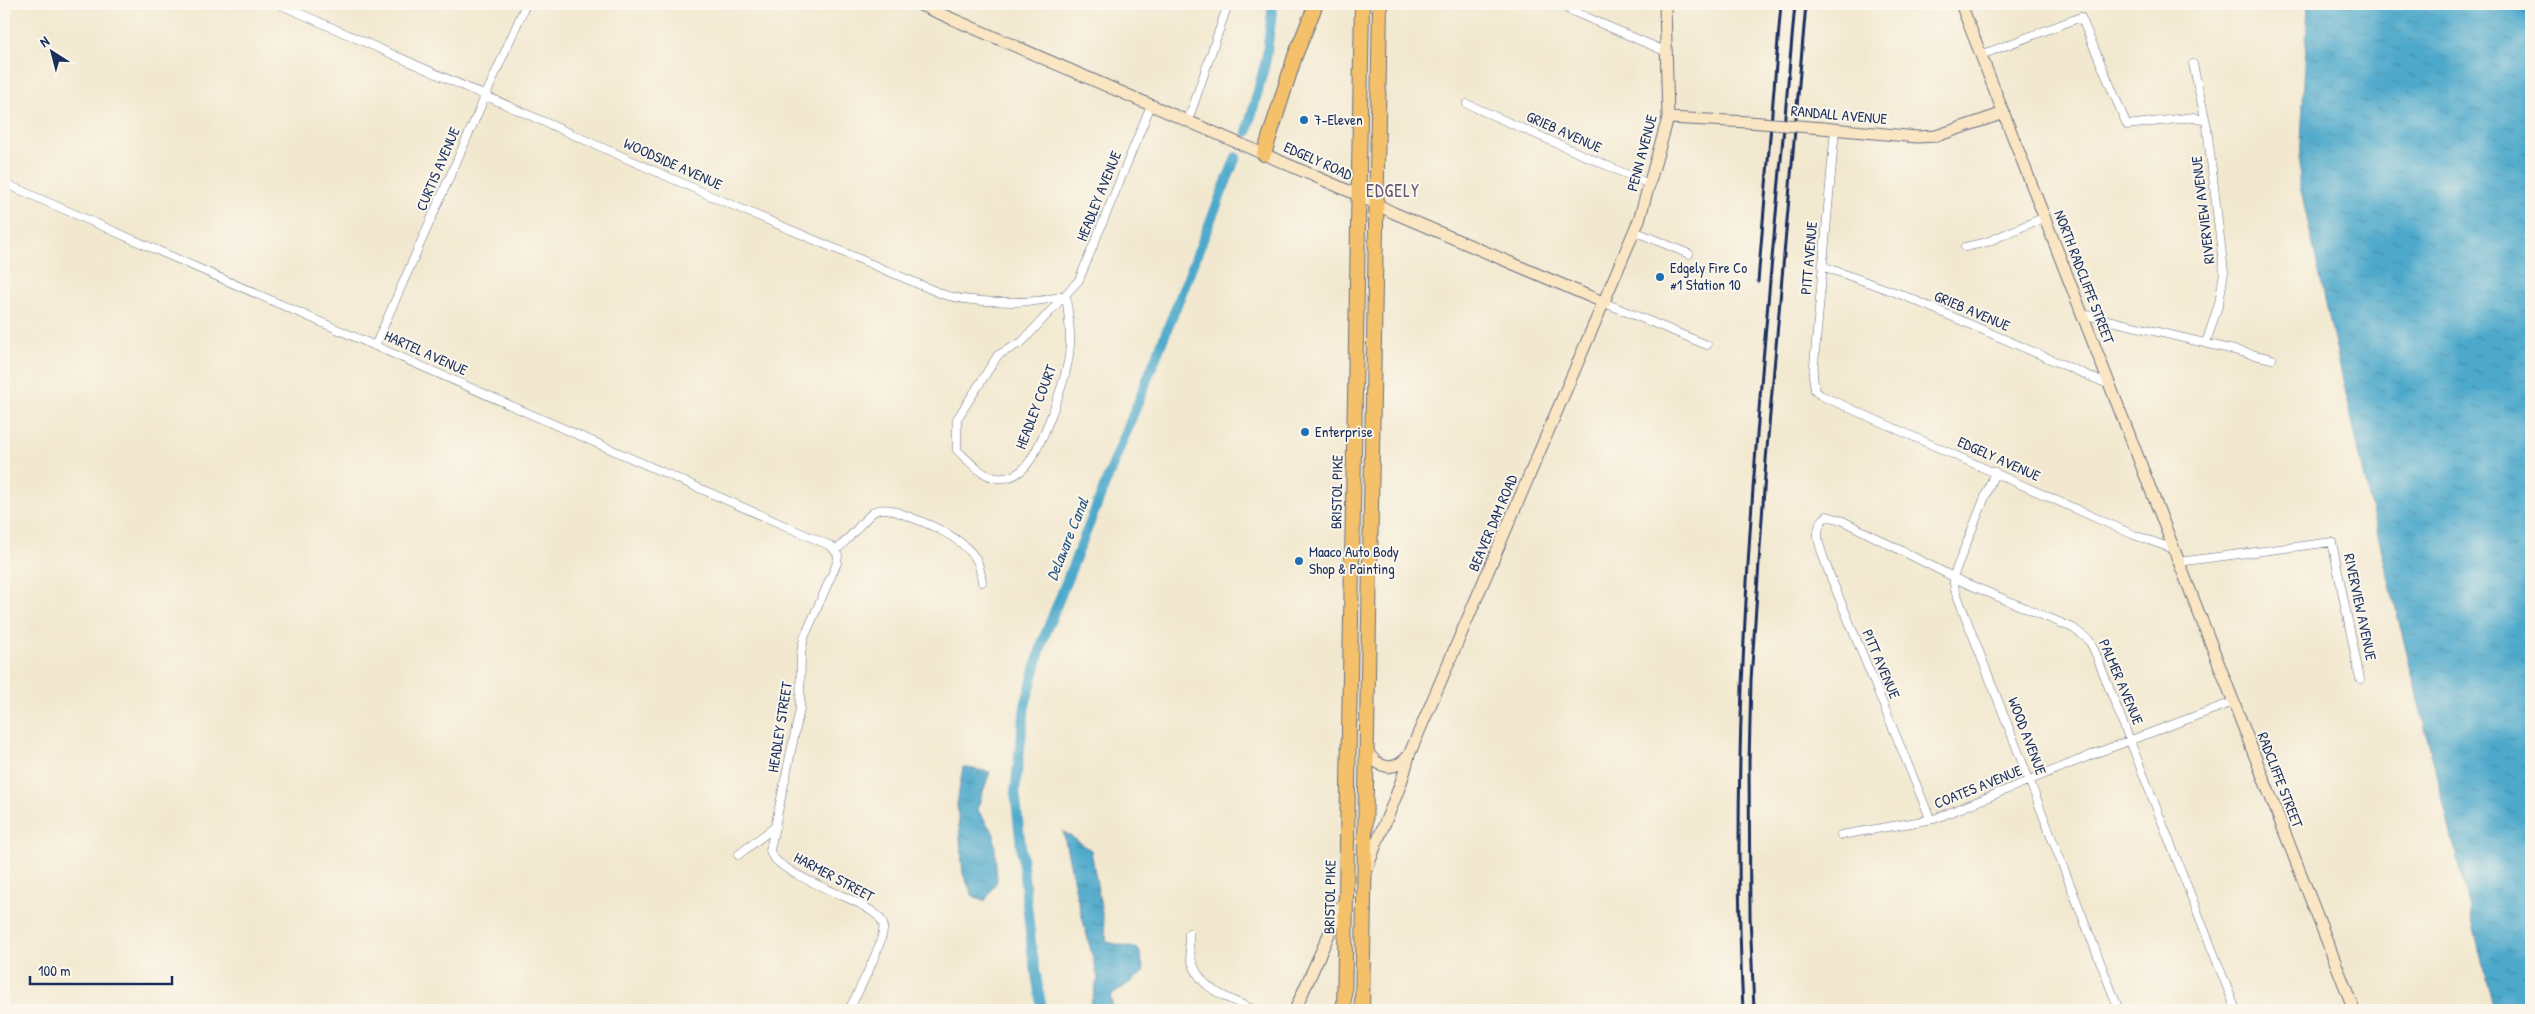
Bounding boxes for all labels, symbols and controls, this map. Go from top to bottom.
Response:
north arrow [28,28,78,78]
text: N [35,31,53,51]
street label: RANDALL AVENUE [1790,100,1888,129]
street label: GRIEB AVENUE [1523,106,1606,158]
place label: 7-Eleven [1314,109,1363,130]
street label: PENN AVENUE [1621,112,1662,194]
marker: 7-Eleven [1298,114,1310,126]
street label: CURTIS AVENUE [410,123,465,214]
street label: WOODSIDE AVENUE [621,132,726,195]
street label: EDGELY ROAD [1281,136,1357,185]
street label: HEADLEY AVENUE [1071,147,1126,244]
street label: RIVERVIEW AVENUE [2185,154,2220,265]
district label: EDGELY [1366,178,1420,203]
street label: NORTH RADCLIFFE STREET [2049,207,2120,348]
street label: PITT AVENUE [1795,220,1822,295]
place label: Edgely Fire Co #1 Station 10 [1670,257,1747,295]
marker: Edgely Fire Co #1 Station 10 [1654,271,1666,283]
street label: GRIEB AVENUE [1931,285,2014,336]
street label: HARTEL AVENUE [381,325,471,380]
street label: HEADLEY COURT [1010,361,1062,452]
place label: Enterprise [1315,421,1373,442]
marker: Enterprise [1299,426,1311,438]
street label: EDGELY AVENUE [1955,431,2044,486]
street label: BRISTOL PIKE [1325,454,1348,529]
street label: BEAVER DAM ROAD [1463,470,1523,574]
water label: Delaware Canal [1040,494,1094,584]
place label: Maaco Auto Body Shop & Painting [1309,541,1399,579]
street label: RIVERVIEW AVENUE [2339,552,2382,663]
marker: Maaco Auto Body Shop & Painting [1293,555,1305,567]
street label: PITT AVENUE [1857,626,1906,702]
street label: PALMER AVENUE [2094,636,2149,728]
street label: HEADLEY STREET [762,679,797,774]
street label: WOOD AVENUE [2003,694,2052,778]
street label: RADCLIFFE STREET [2253,729,2309,832]
street label: COATES AVENUE [1931,759,2025,814]
street label: HARMER STREET [790,847,879,907]
street label: BRISTOL PIKE [1318,859,1341,934]
scale bar [30,954,172,986]
text: 100 m [38,960,71,981]

